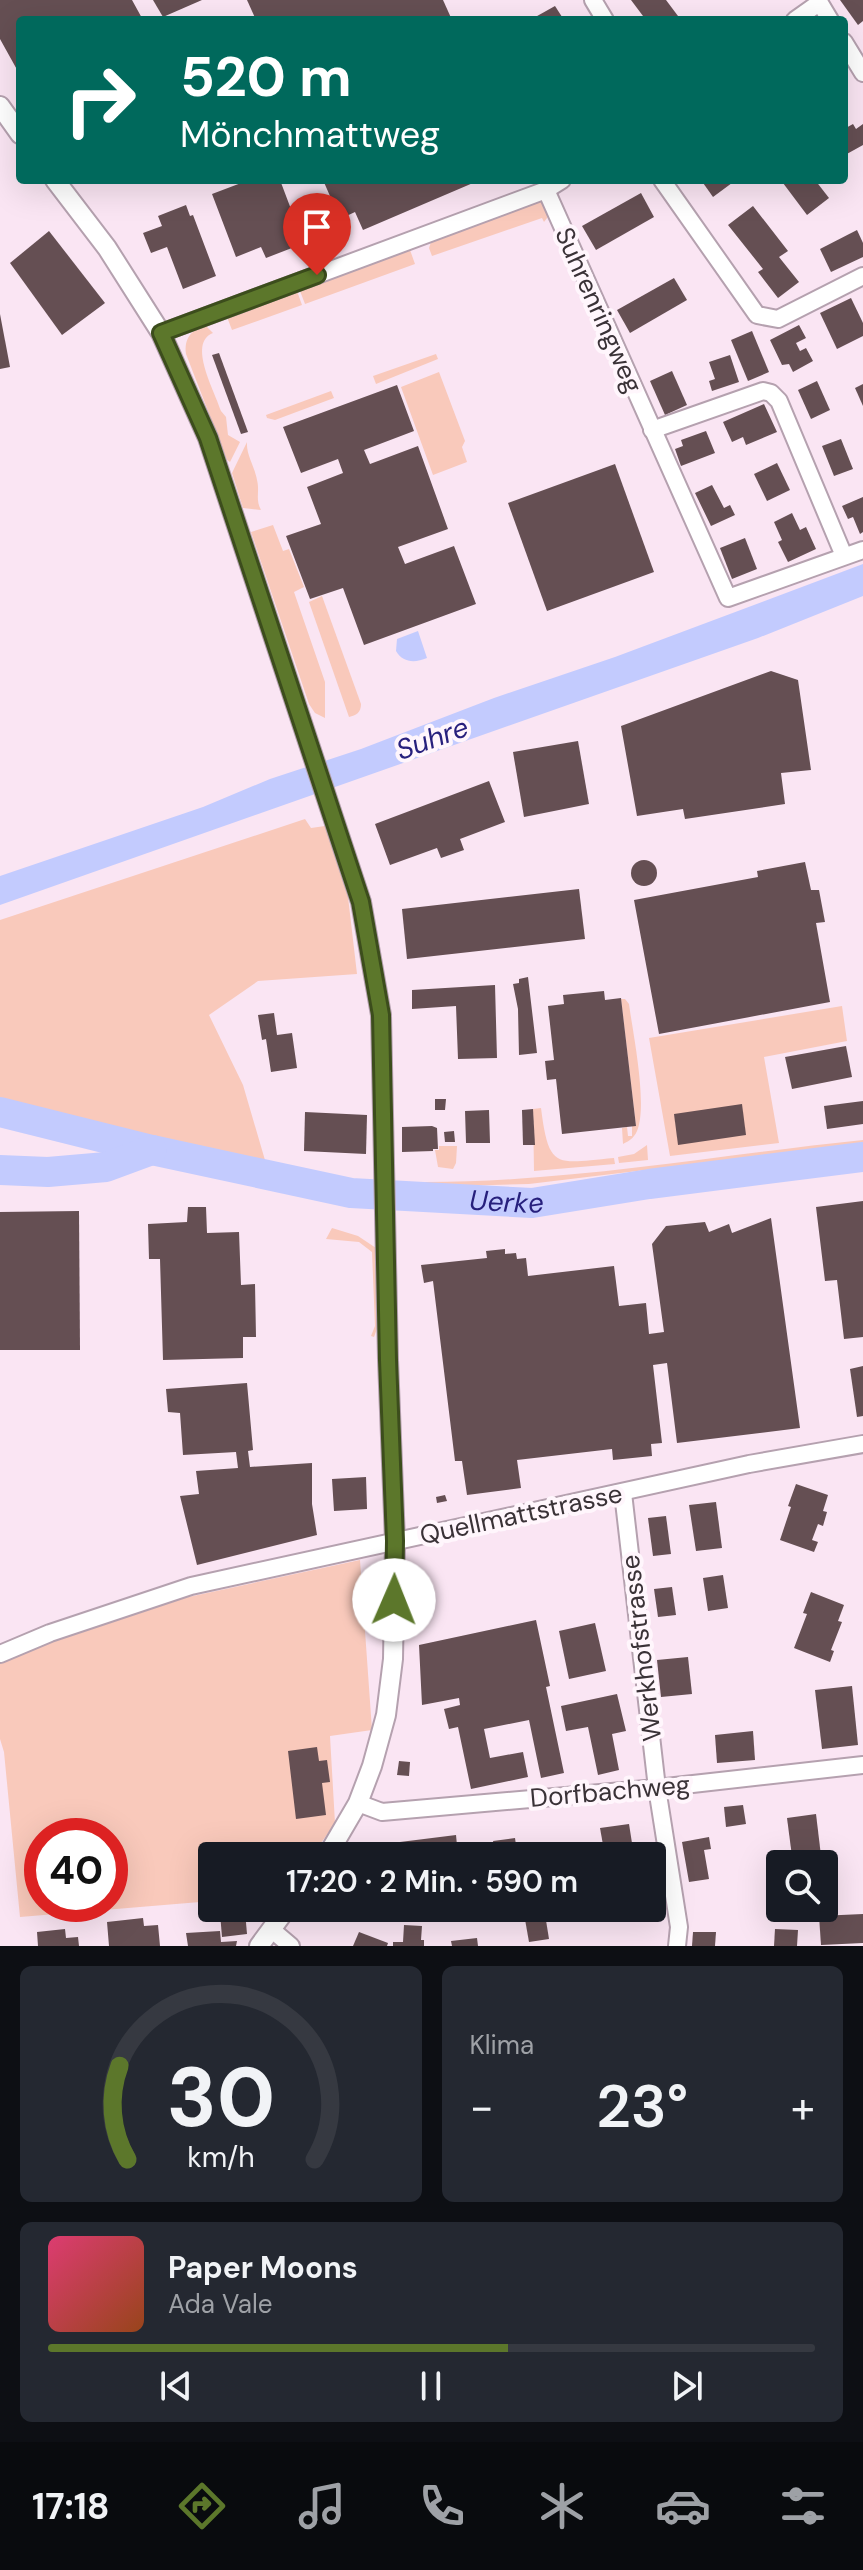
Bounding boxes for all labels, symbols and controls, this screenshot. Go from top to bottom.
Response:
text: 520 m [180,40,352,113]
icon: right [48,48,152,152]
text: Mönchmattweg [180,111,440,158]
pin [283,193,351,275]
icon: arrive [295,205,339,249]
street label: Suhrenringweg [547,222,651,398]
water label: Suhre [391,708,474,769]
water label: Uerke [468,1182,547,1222]
street label: Quellmattstrasse [417,1476,625,1552]
street label: Werkhofstrasse [613,1553,669,1743]
position arrow [352,1558,436,1642]
street label: Dorfbachweg [529,1767,691,1815]
speed limit sign: 40 [24,1818,128,1922]
map controls [766,1850,838,1922]
button: search [766,1850,838,1922]
text: 17:20 · 2 Min. · 590 m [286,1862,578,1901]
text: Klima [470,2028,534,2062]
text: 30 [166,2043,275,2152]
text: 23° [596,2067,688,2146]
text: − [470,2078,494,2136]
text: + [791,2078,815,2136]
text: km/h [187,2139,255,2176]
text: Paper Moons [168,2248,358,2287]
text: Ada Vale [168,2287,273,2321]
icon: previous [154,2364,198,2408]
icon: pause [409,2364,453,2408]
icon: next [665,2364,709,2408]
icon: directions [174,2478,230,2534]
icon: music [294,2478,350,2534]
icon: phone [414,2478,470,2534]
icon: climate [534,2478,590,2534]
icon: car [655,2478,711,2534]
icon: filters [775,2478,831,2534]
text: 17:18 [32,2483,110,2530]

